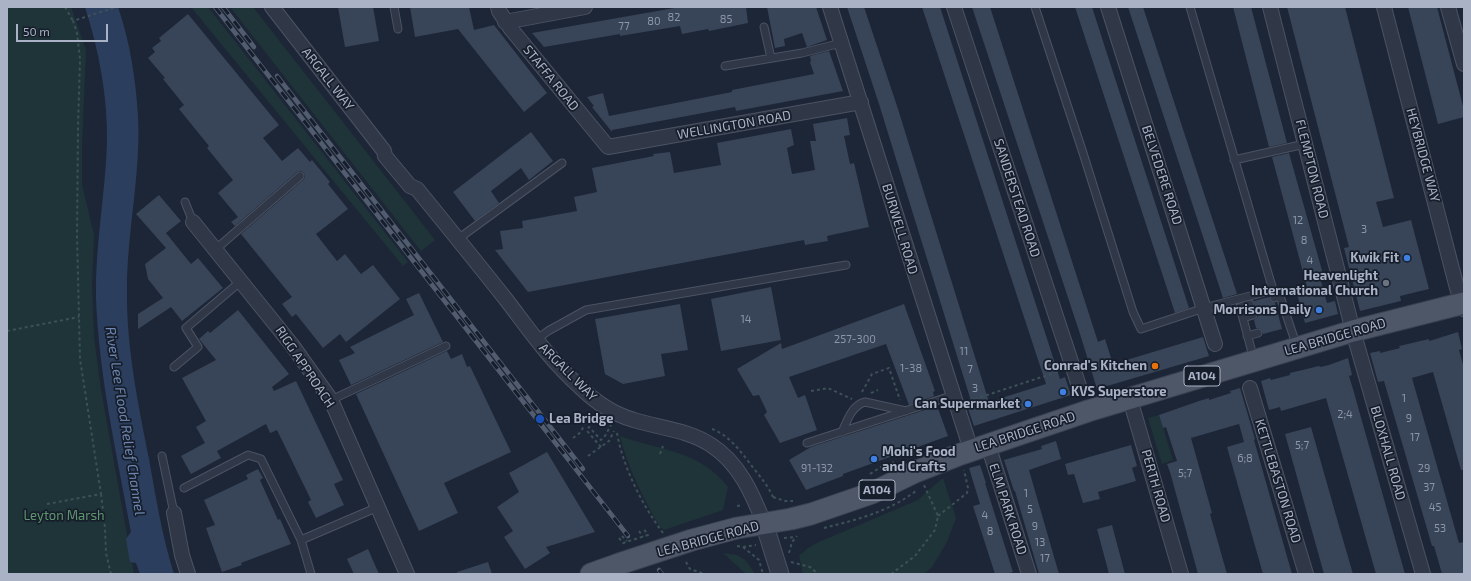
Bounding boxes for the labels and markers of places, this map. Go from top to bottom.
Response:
place label: Kwik Fit [1350,250,1399,266]
marker: Kwik Fit [1402,253,1412,263]
place label: Heavenlight International Church [1251,268,1378,299]
marker: Heavenlight International Church [1381,278,1391,288]
place label: Morrisons Daily [1213,302,1311,318]
marker: Morrisons Daily [1314,305,1324,315]
place label: Conrad's Kitchen [1044,358,1147,374]
marker: Conrad's Kitchen [1150,361,1160,371]
place label: KVS Superstore [1071,384,1167,400]
marker: KVS Superstore [1058,387,1068,397]
place label: Can Supermarket [914,396,1020,412]
marker: Can Supermarket [1023,399,1033,409]
place label: Lea Bridge [549,411,614,427]
marker: Lea Bridge [534,413,546,425]
place label: Mohi's Food and Crafts [882,444,956,475]
marker: Mohi's Food and Crafts [869,454,879,464]

